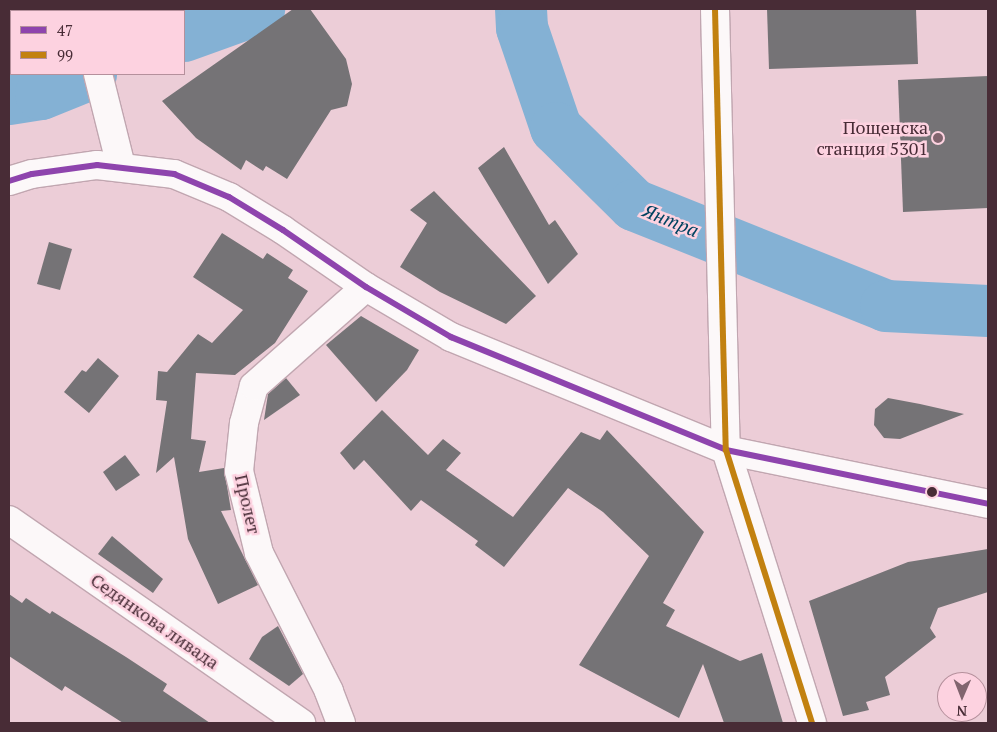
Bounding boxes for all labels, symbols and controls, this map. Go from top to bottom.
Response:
legend [10,10,185,75]
text: 47 [57,20,73,40]
text: 99 [57,45,73,65]
place label: Пощенска станция 5301 [817,117,928,160]
marker: Пощенска станция 5301 [932,132,944,144]
water label: Янтра [640,199,702,241]
street label: Пролет [231,472,265,536]
unlabelled marker [927,487,937,497]
street label: Седянкова ливада [87,569,223,673]
north arrow [937,672,987,722]
text: N [956,702,967,721]

